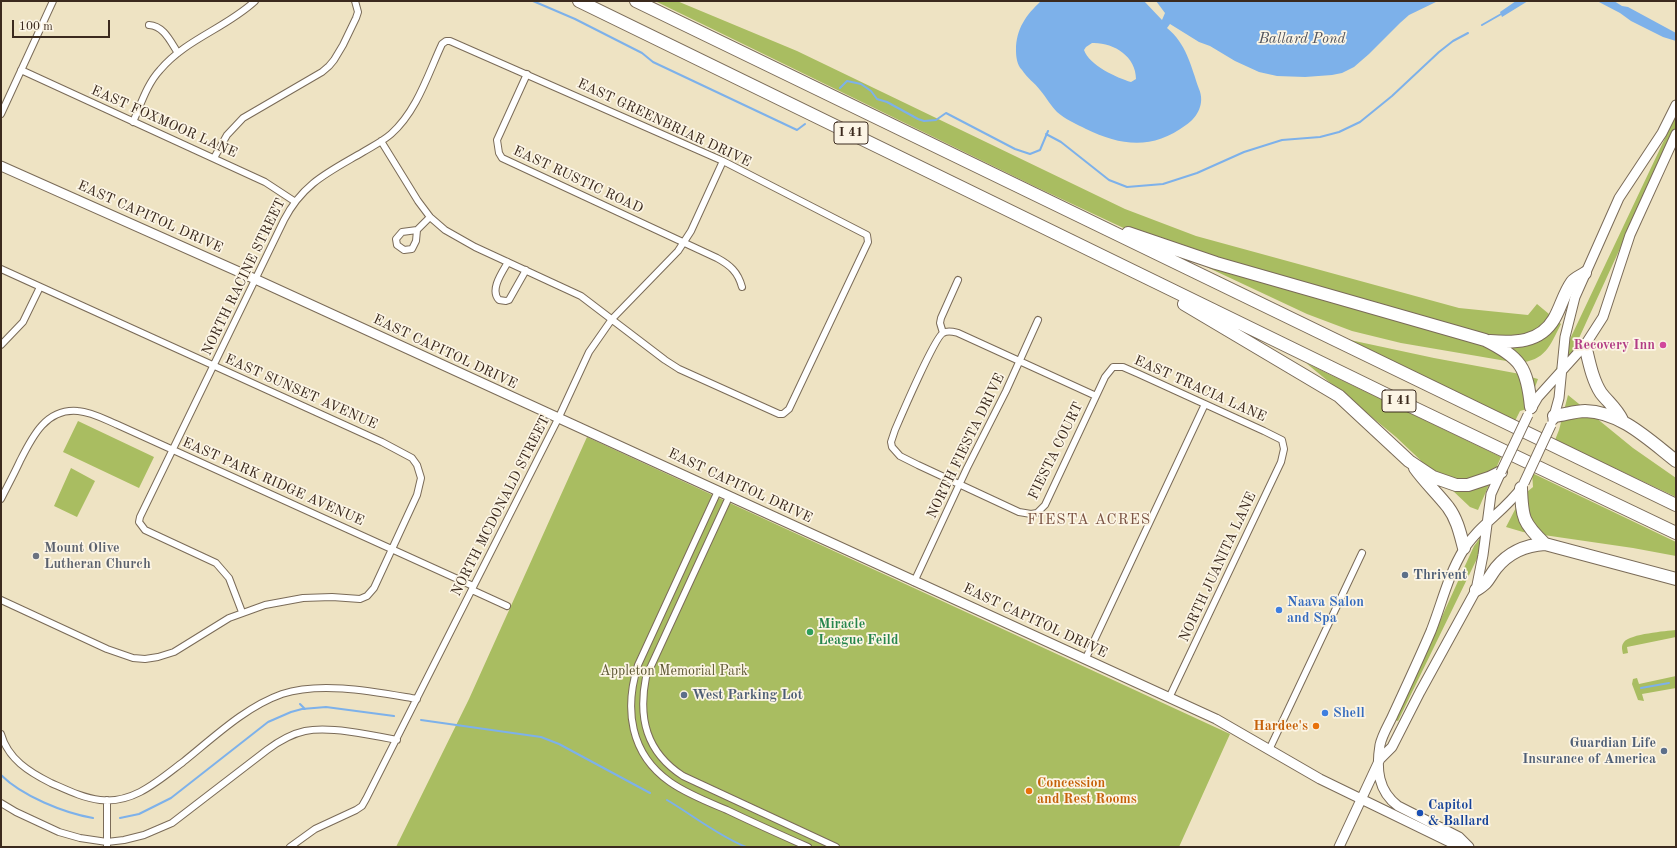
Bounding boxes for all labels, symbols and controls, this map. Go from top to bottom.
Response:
scale bar [14,12,112,38]
text: 100 m [19,21,53,33]
water label: Ballard Pond [1259,30,1345,48]
street label: EAST GREENBRIAR DRIVE [574,75,754,171]
street label: EAST FOXMOOR LANE [88,82,240,162]
road number: I 41 [834,122,868,144]
street label: EAST RUSTIC ROAD [510,142,646,218]
street label: EAST CAPITOL DRIVE [75,177,225,257]
street label: NORTH RACINE STREET [199,196,289,358]
street label: EAST CAPITOL DRIVE [370,311,520,393]
place label: Recovery Inn [1573,337,1655,353]
marker: Recovery Inn [1658,340,1668,350]
street label: EAST SUNSET AVENUE [222,351,380,433]
street label: EAST TRACIA LANE [1131,352,1269,426]
street label: NORTH FIESTA DRIVE [924,371,1008,521]
road number: I 41 [1382,390,1416,412]
street label: FIESTA COURT [1025,399,1087,503]
street label: NORTH MCDONALD STREET [448,413,554,599]
street label: EAST PARK RIDGE AVENUE [180,434,366,530]
street label: EAST CAPITOL DRIVE [665,445,815,527]
street label: NORTH JUANITA LANE [1176,489,1260,645]
district label: FIESTA ACRES [1027,511,1151,529]
place label: Mount Olive Lutheran Church [44,540,151,572]
marker: Mount Olive Lutheran Church [31,551,41,561]
place label: Thrivent [1413,567,1467,583]
marker: Thrivent [1400,570,1410,580]
street label: EAST CAPITOL DRIVE [960,580,1110,662]
place label: Naava Salon and Spa [1287,594,1364,626]
marker: Naava Salon and Spa [1274,605,1284,615]
place label: Miracle League Feild [818,616,898,648]
marker: Miracle League Feild [805,627,815,637]
park label: Appleton Memorial Park [600,663,748,679]
place label: West Parking Lot [692,687,803,703]
marker: West Parking Lot [679,690,689,700]
place label: Shell [1333,705,1365,721]
marker: Shell [1320,708,1330,718]
place label: Hardee's [1253,718,1308,734]
marker: Hardee's [1311,721,1321,731]
place label: Guardian Life Insurance of America [1522,735,1656,768]
marker: Guardian Life Insurance of America [1659,746,1669,756]
place label: Concession and Rest Rooms [1037,775,1137,808]
marker: Concession and Rest Rooms [1024,786,1034,796]
place label: Capitol & Ballard [1428,797,1489,830]
marker: Capitol & Ballard [1415,808,1425,818]

